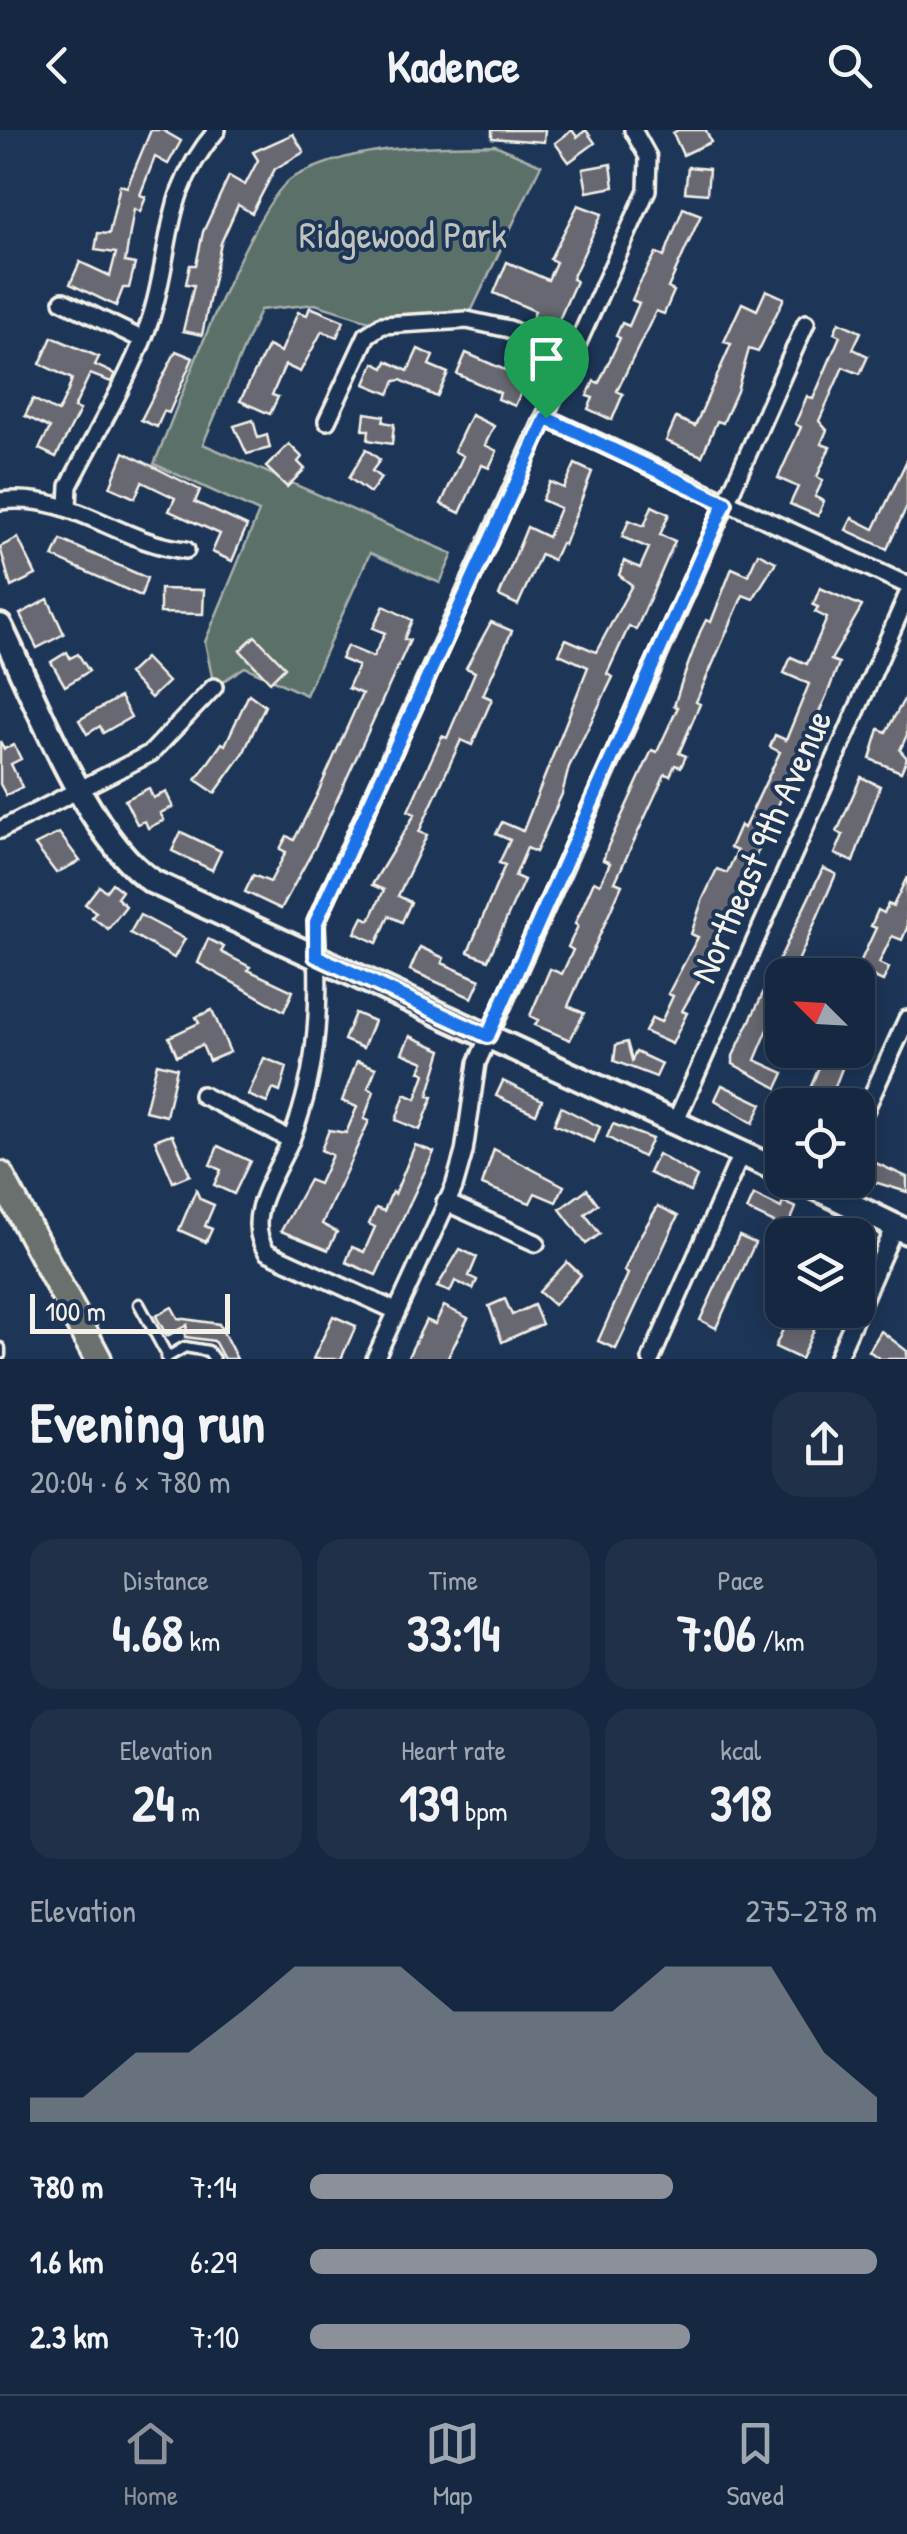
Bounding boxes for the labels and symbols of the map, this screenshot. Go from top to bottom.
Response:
park label: Ridgewood Park [299,208,507,260]
pin [504,316,589,419]
street label: Northeast 9th Avenue [677,701,844,990]
north arrow [765,958,875,1068]
scale bar [30,1289,230,1334]

